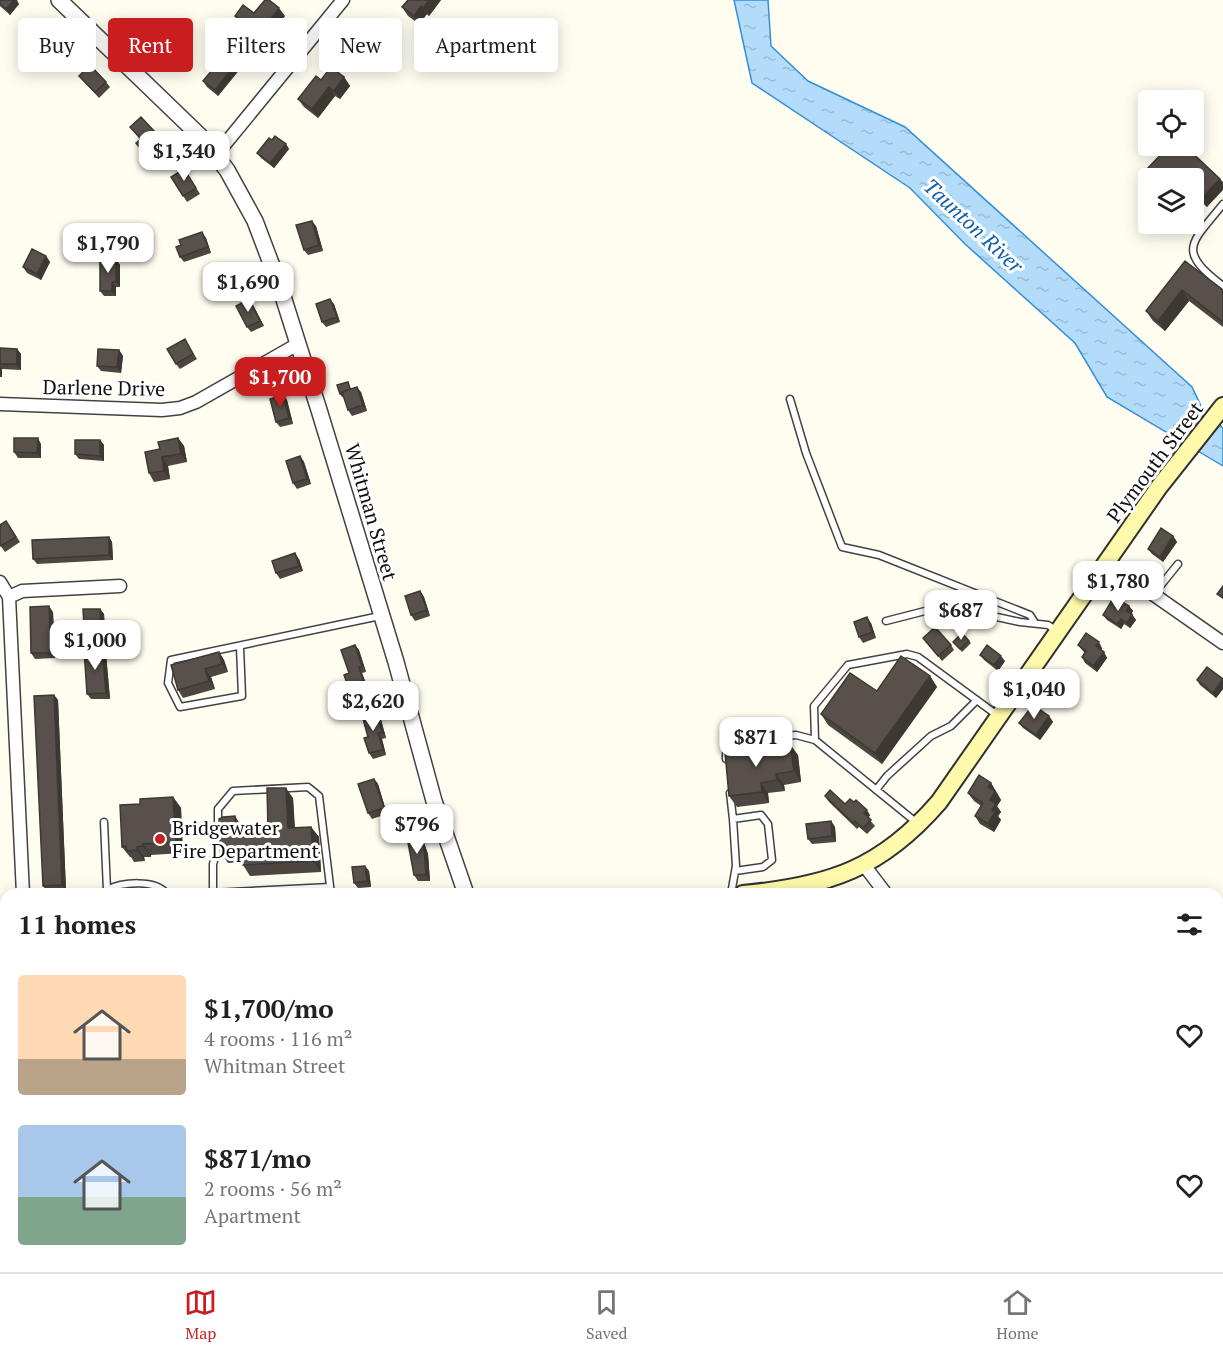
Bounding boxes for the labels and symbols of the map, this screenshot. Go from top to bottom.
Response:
pin: $1,340 [135,131,233,182]
water label: Taunton River [918,172,1030,279]
pin: $1,790 [59,223,157,274]
pin: $1,690 [199,262,297,313]
pin: $1,700 [231,357,329,408]
street label: Darlene Drive [43,373,166,402]
street label: Plymouth Street [1100,395,1209,528]
street label: Whitman Street [339,440,404,584]
pin: $1,780 [1069,561,1167,612]
pin: $687 [925,590,997,641]
pin: $1,000 [46,620,144,671]
pin: $1,040 [985,669,1083,720]
pin: $2,620 [324,681,422,732]
pin: $871 [720,717,792,768]
pin: $796 [381,804,453,855]
place label: Bridgewater Fire Department [172,814,319,864]
marker: Bridgewater Fire Department [153,832,167,846]

